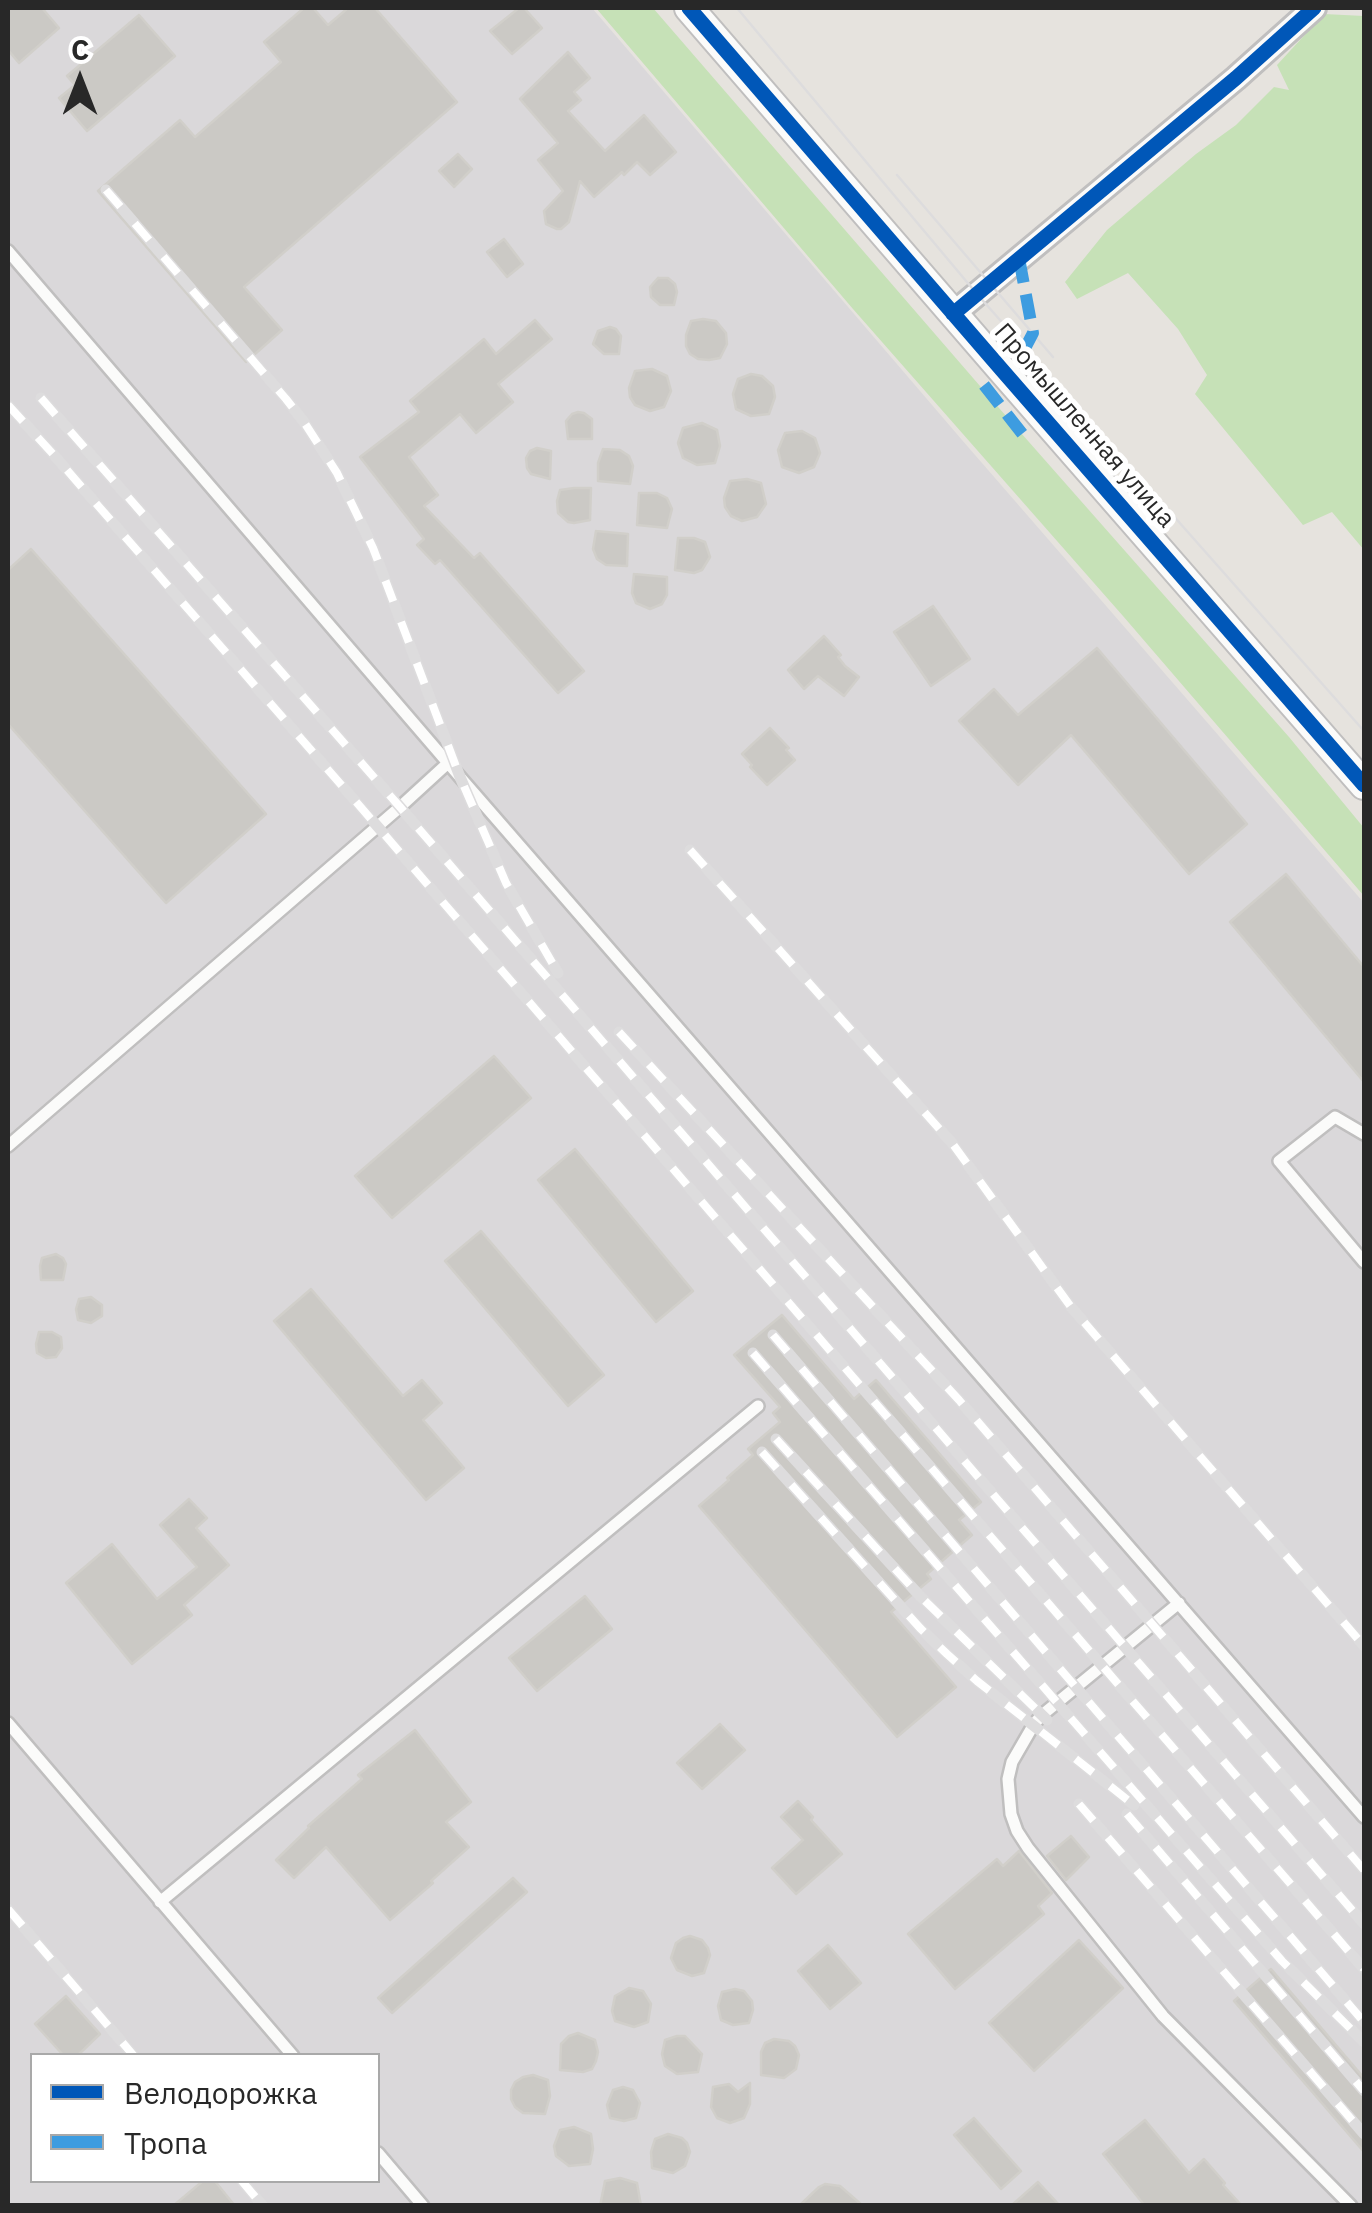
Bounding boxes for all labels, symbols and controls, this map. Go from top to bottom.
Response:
north arrow [30,30,130,130]
text: С [71,31,89,68]
street label: Промышленная улица [987,318,1181,534]
legend [30,2053,380,2183]
text: Велодорожка [124,2073,318,2112]
text: Тропа [124,2123,207,2162]

